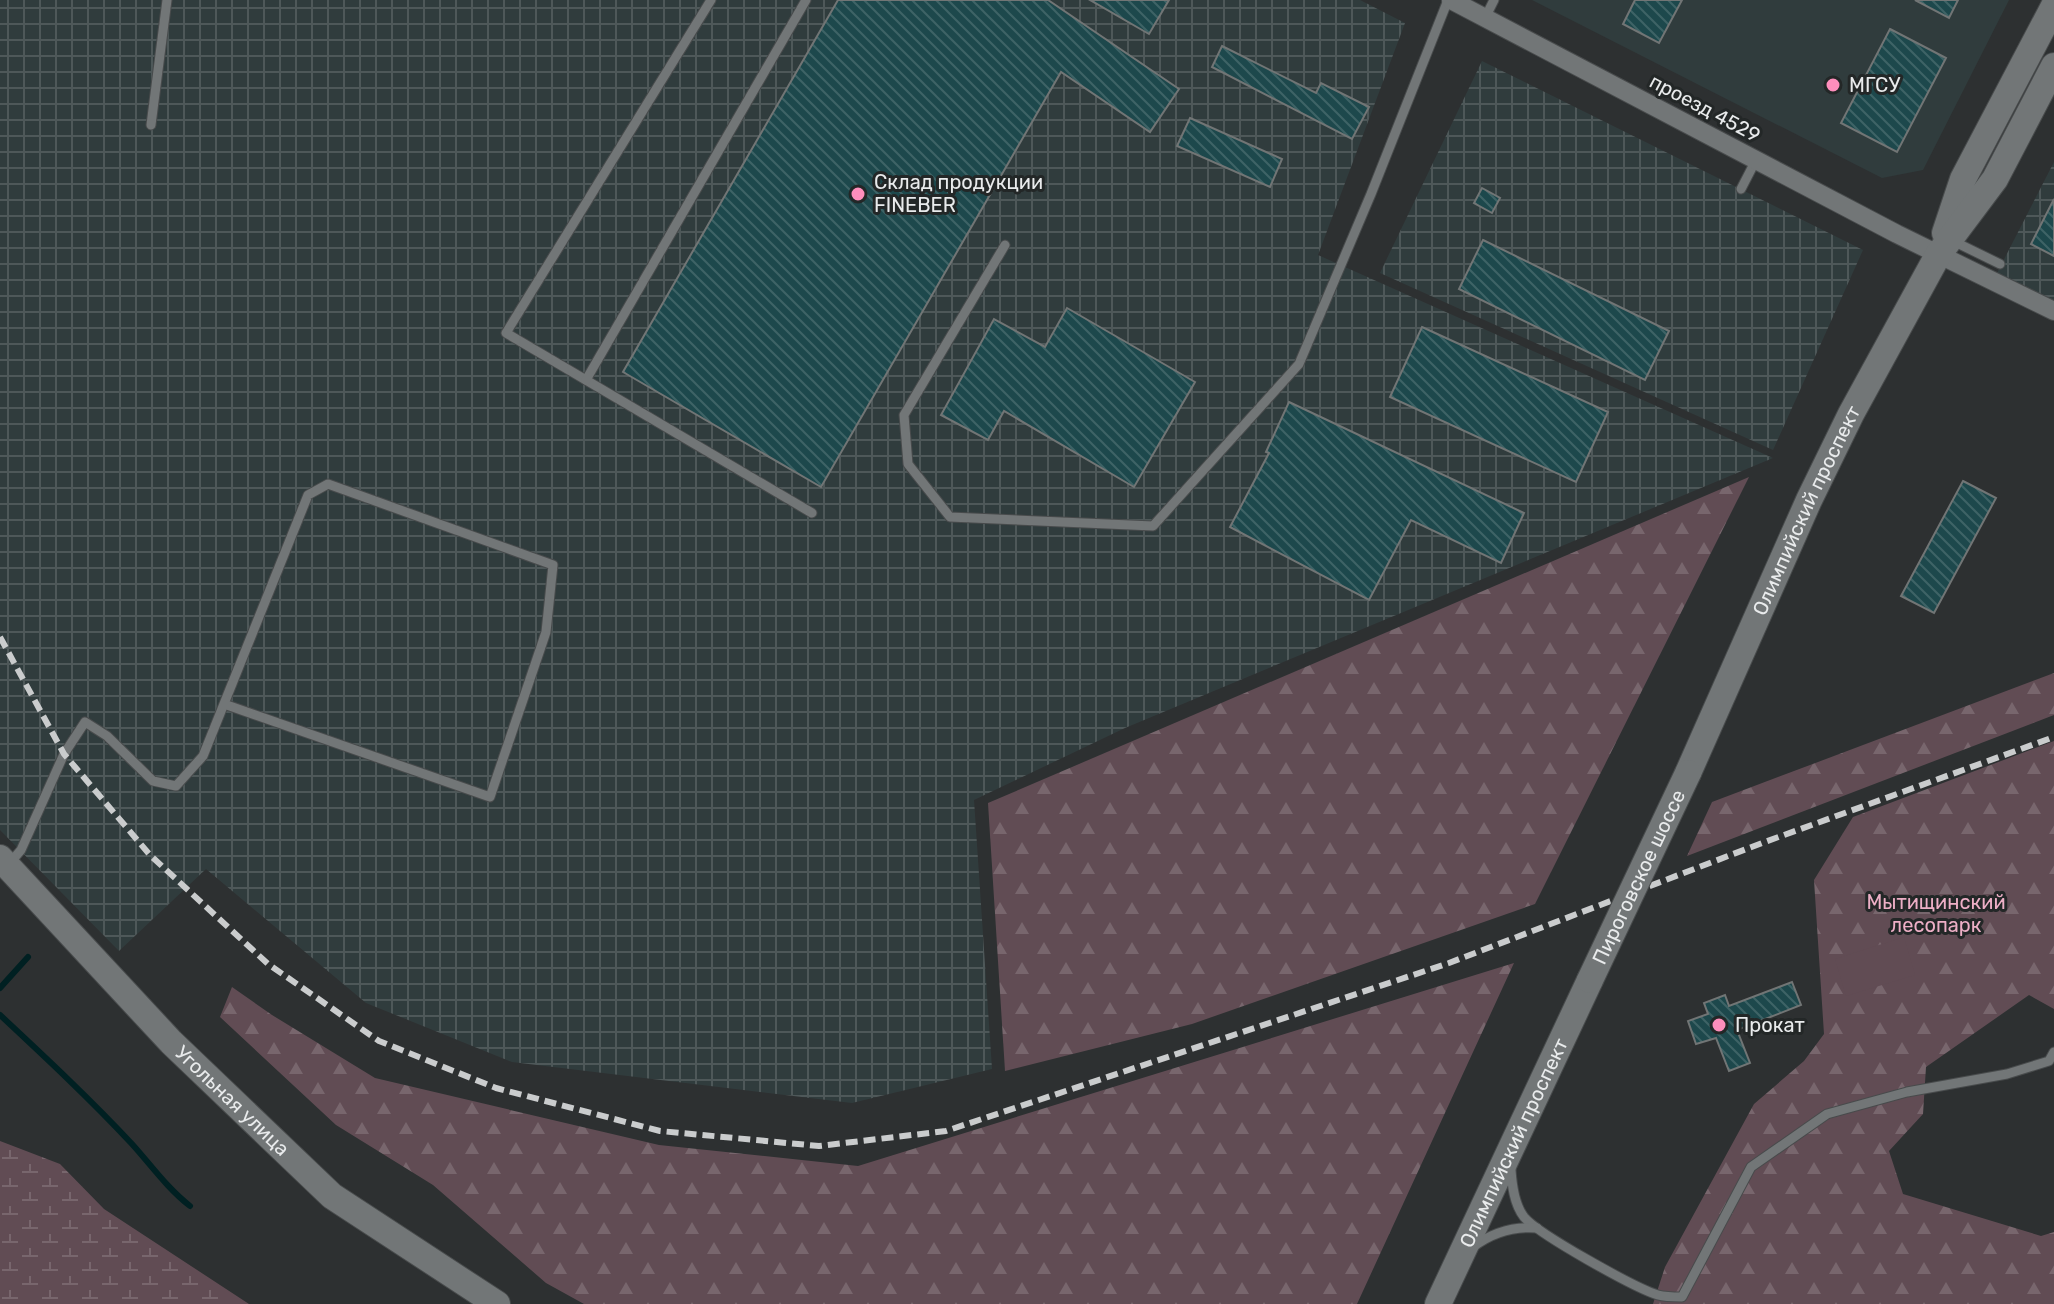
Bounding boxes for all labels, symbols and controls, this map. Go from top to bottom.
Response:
street label: проезд 4529 [1646,69,1764,147]
place label: МГСУ [1849,73,1900,97]
marker: МГСУ [1824,76,1842,94]
place label: Склад продукции FINEBER [874,170,1043,217]
marker: Склад продукции FINEBER [849,185,867,203]
street label: Олимпийский проспект [1747,401,1865,619]
street label: Пироговское шоссе [1587,786,1690,968]
park label: Мытищинский лесопарк [1866,890,2006,937]
place label: Прокат [1735,1013,1805,1037]
marker: Прокат [1710,1016,1728,1034]
street label: Олимпийский проспект [1454,1034,1573,1251]
street label: Угольная улица [170,1040,294,1161]

